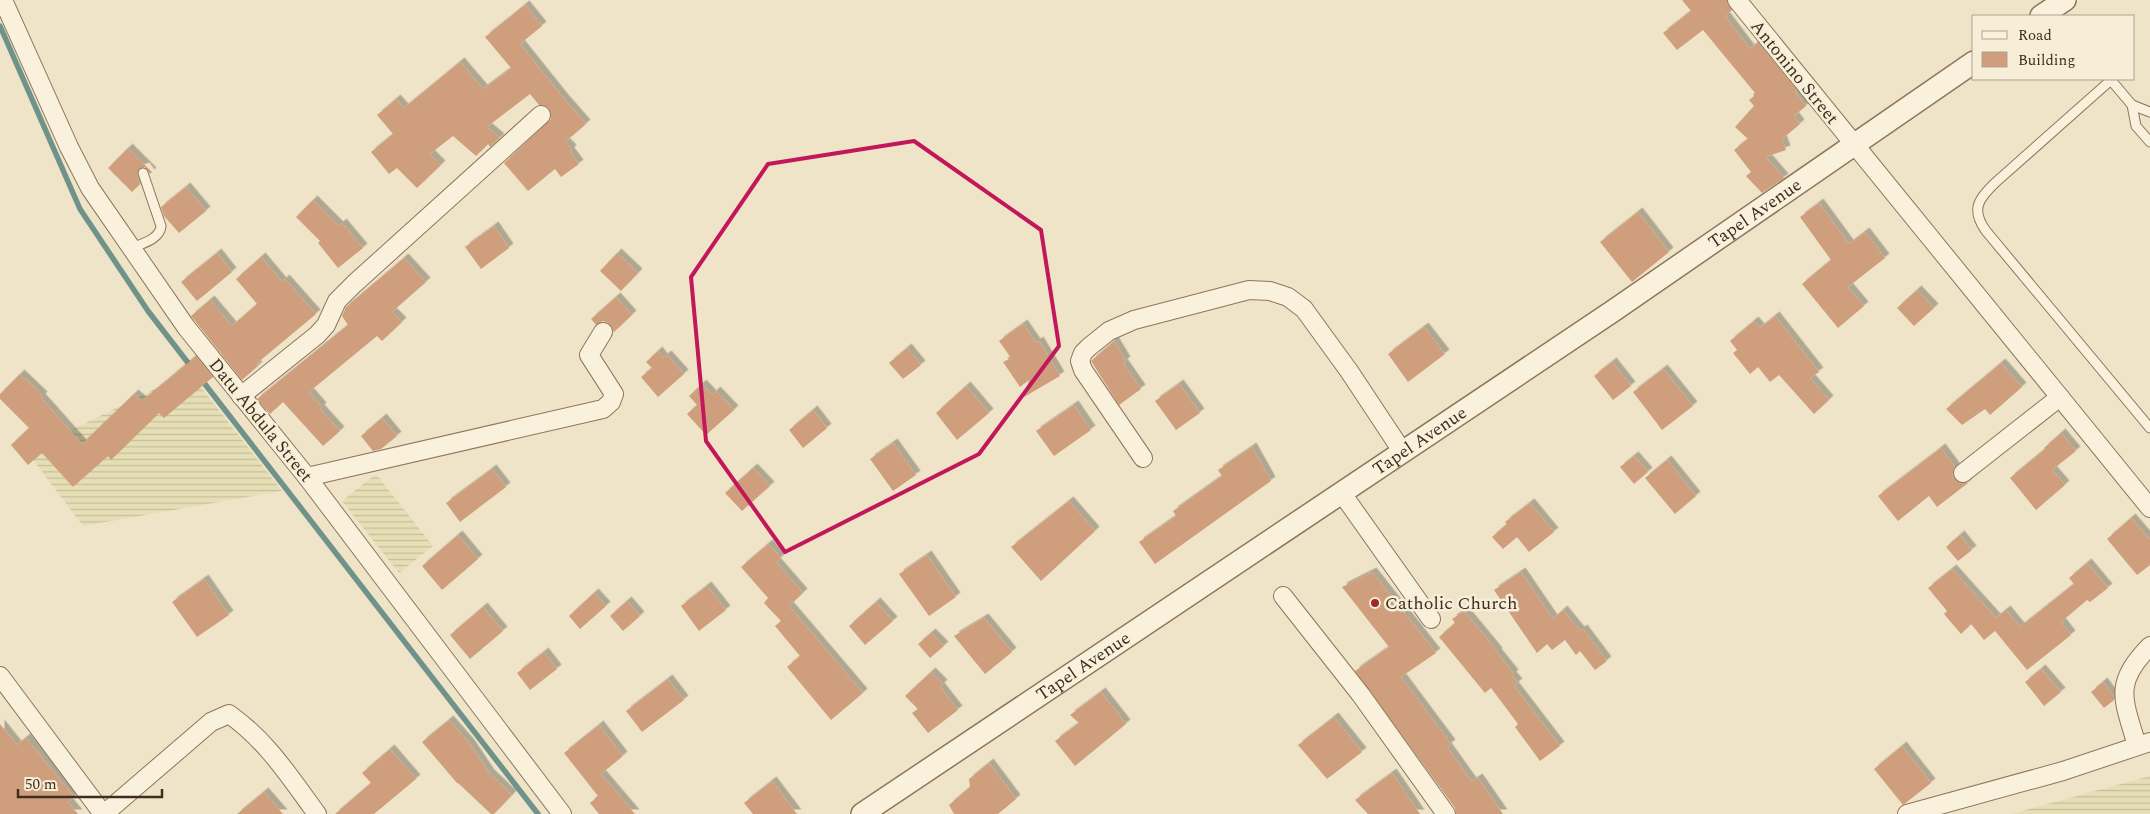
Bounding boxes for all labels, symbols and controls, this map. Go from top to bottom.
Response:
street label: Antonino Street [1744,14,1845,131]
legend [1972,15,2135,80]
text: Road [2018,24,2052,47]
text: Building [2018,49,2075,72]
street label: Tapel Avenue [1703,172,1807,256]
street label: Datu Abdula Street [202,352,319,488]
street label: Tapel Avenue [1367,400,1472,482]
place label: Catholic Church [1385,590,1517,617]
marker: Catholic Church [1369,597,1381,609]
street label: Tapel Avenue [1031,625,1136,708]
scale bar [18,766,161,798]
text: 50 m [25,773,57,796]

